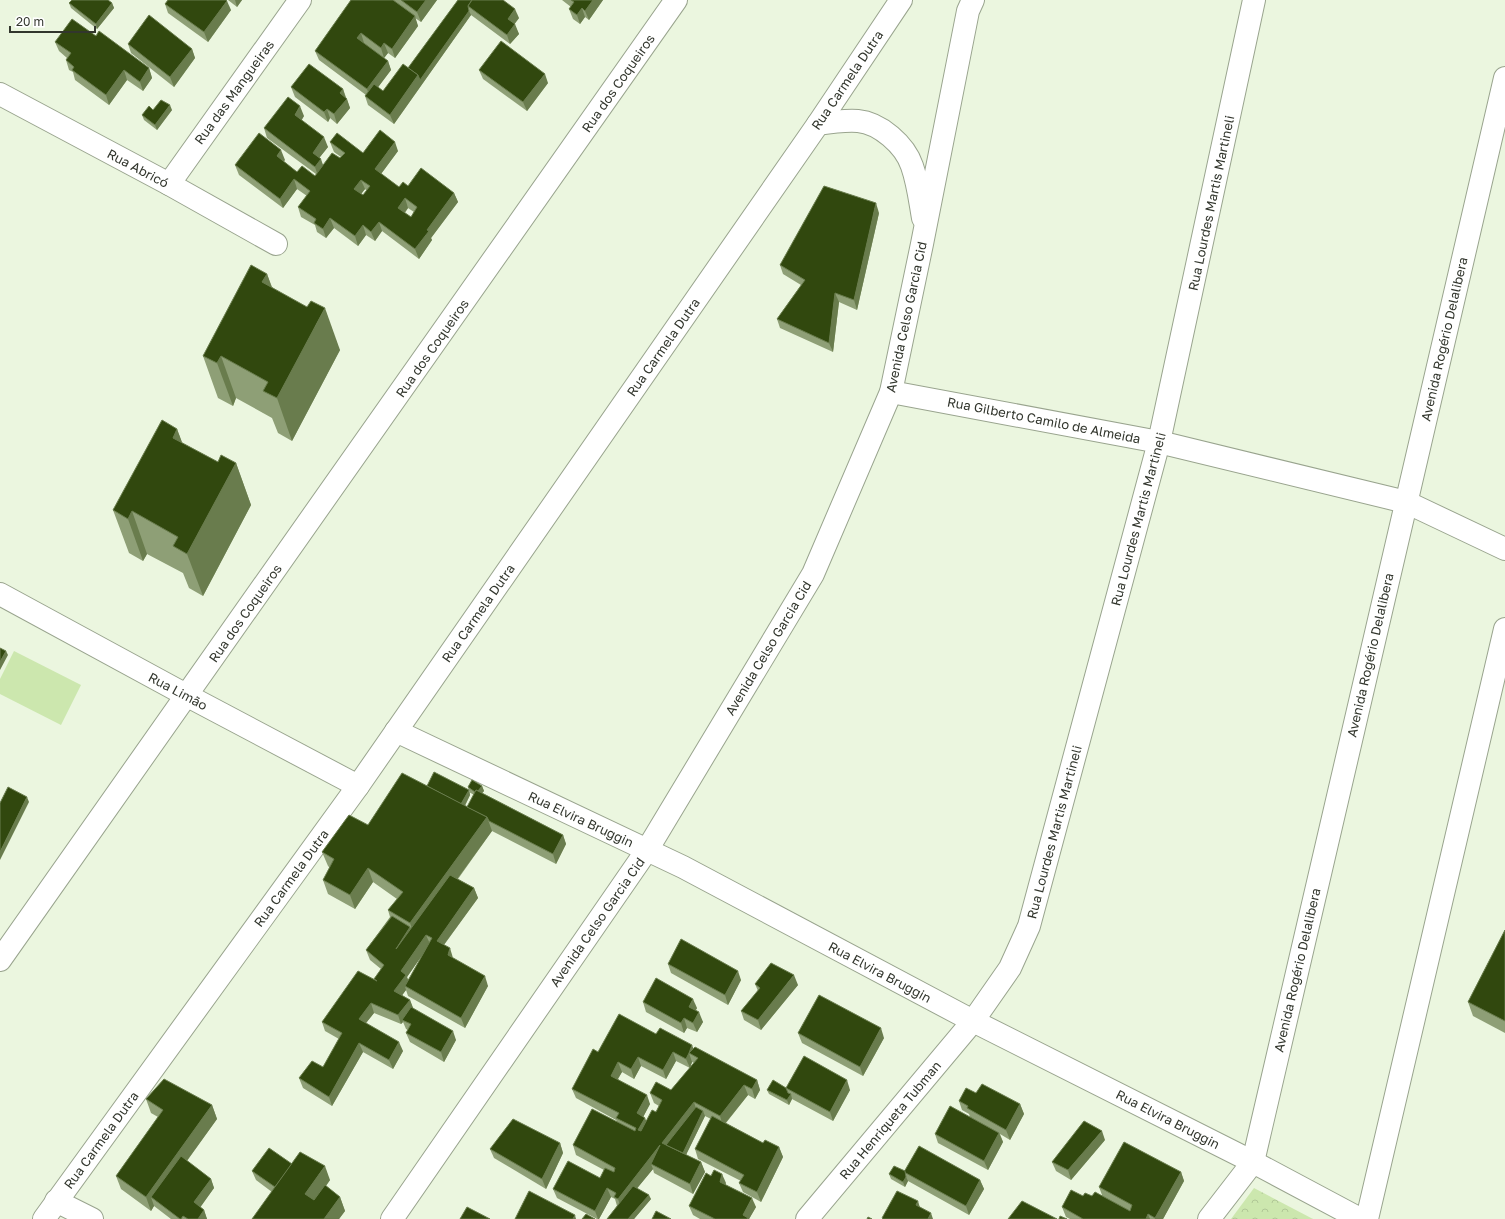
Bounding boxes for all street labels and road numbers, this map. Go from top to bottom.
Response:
street label: Rua Carmela Dutra [808,27,886,133]
street label: Rua dos Coqueiros [578,31,658,135]
street label: Rua das Mangueiras [191,37,277,147]
street label: Rua Lourdes Martis Martineli [1185,114,1237,292]
street label: Rua Abricó [105,145,172,191]
street label: Avenida Celso Garcia Cid [882,240,930,394]
street label: Avenida Rogério Delalibera [1417,255,1471,423]
street label: Rua Carmela Dutra [623,295,703,399]
street label: Rua dos Coqueiros [392,296,472,400]
street label: Rua Gilberto Camilo de Almeida [946,393,1142,447]
street label: Rua Lourdes Martis Martineli [1107,430,1169,608]
street label: Rua dos Coqueiros [205,561,285,665]
street label: Rua Carmela Dutra [438,561,518,665]
street label: Avenida Rogério Delalibera [1343,571,1397,739]
street label: Avenida Celso Garcia Cid [721,578,815,718]
street label: Rua Limão [146,669,210,713]
street label: Rua Lourdes Martis Martineli [1023,743,1085,921]
street label: Rua Elvira Bruggin [526,788,636,850]
street label: Rua Carmela Dutra [250,826,332,930]
street label: Avenida Celso Garcia Cid [546,854,648,990]
street label: Avenida Rogério Delalibera [1270,886,1324,1054]
street label: Rua Elvira Bruggin [826,938,934,1006]
street label: Rua Henriqueta Tubman [836,1057,944,1183]
street label: Rua Elvira Bruggin [1113,1086,1223,1152]
street label: Rua Carmela Dutra [60,1088,142,1192]

